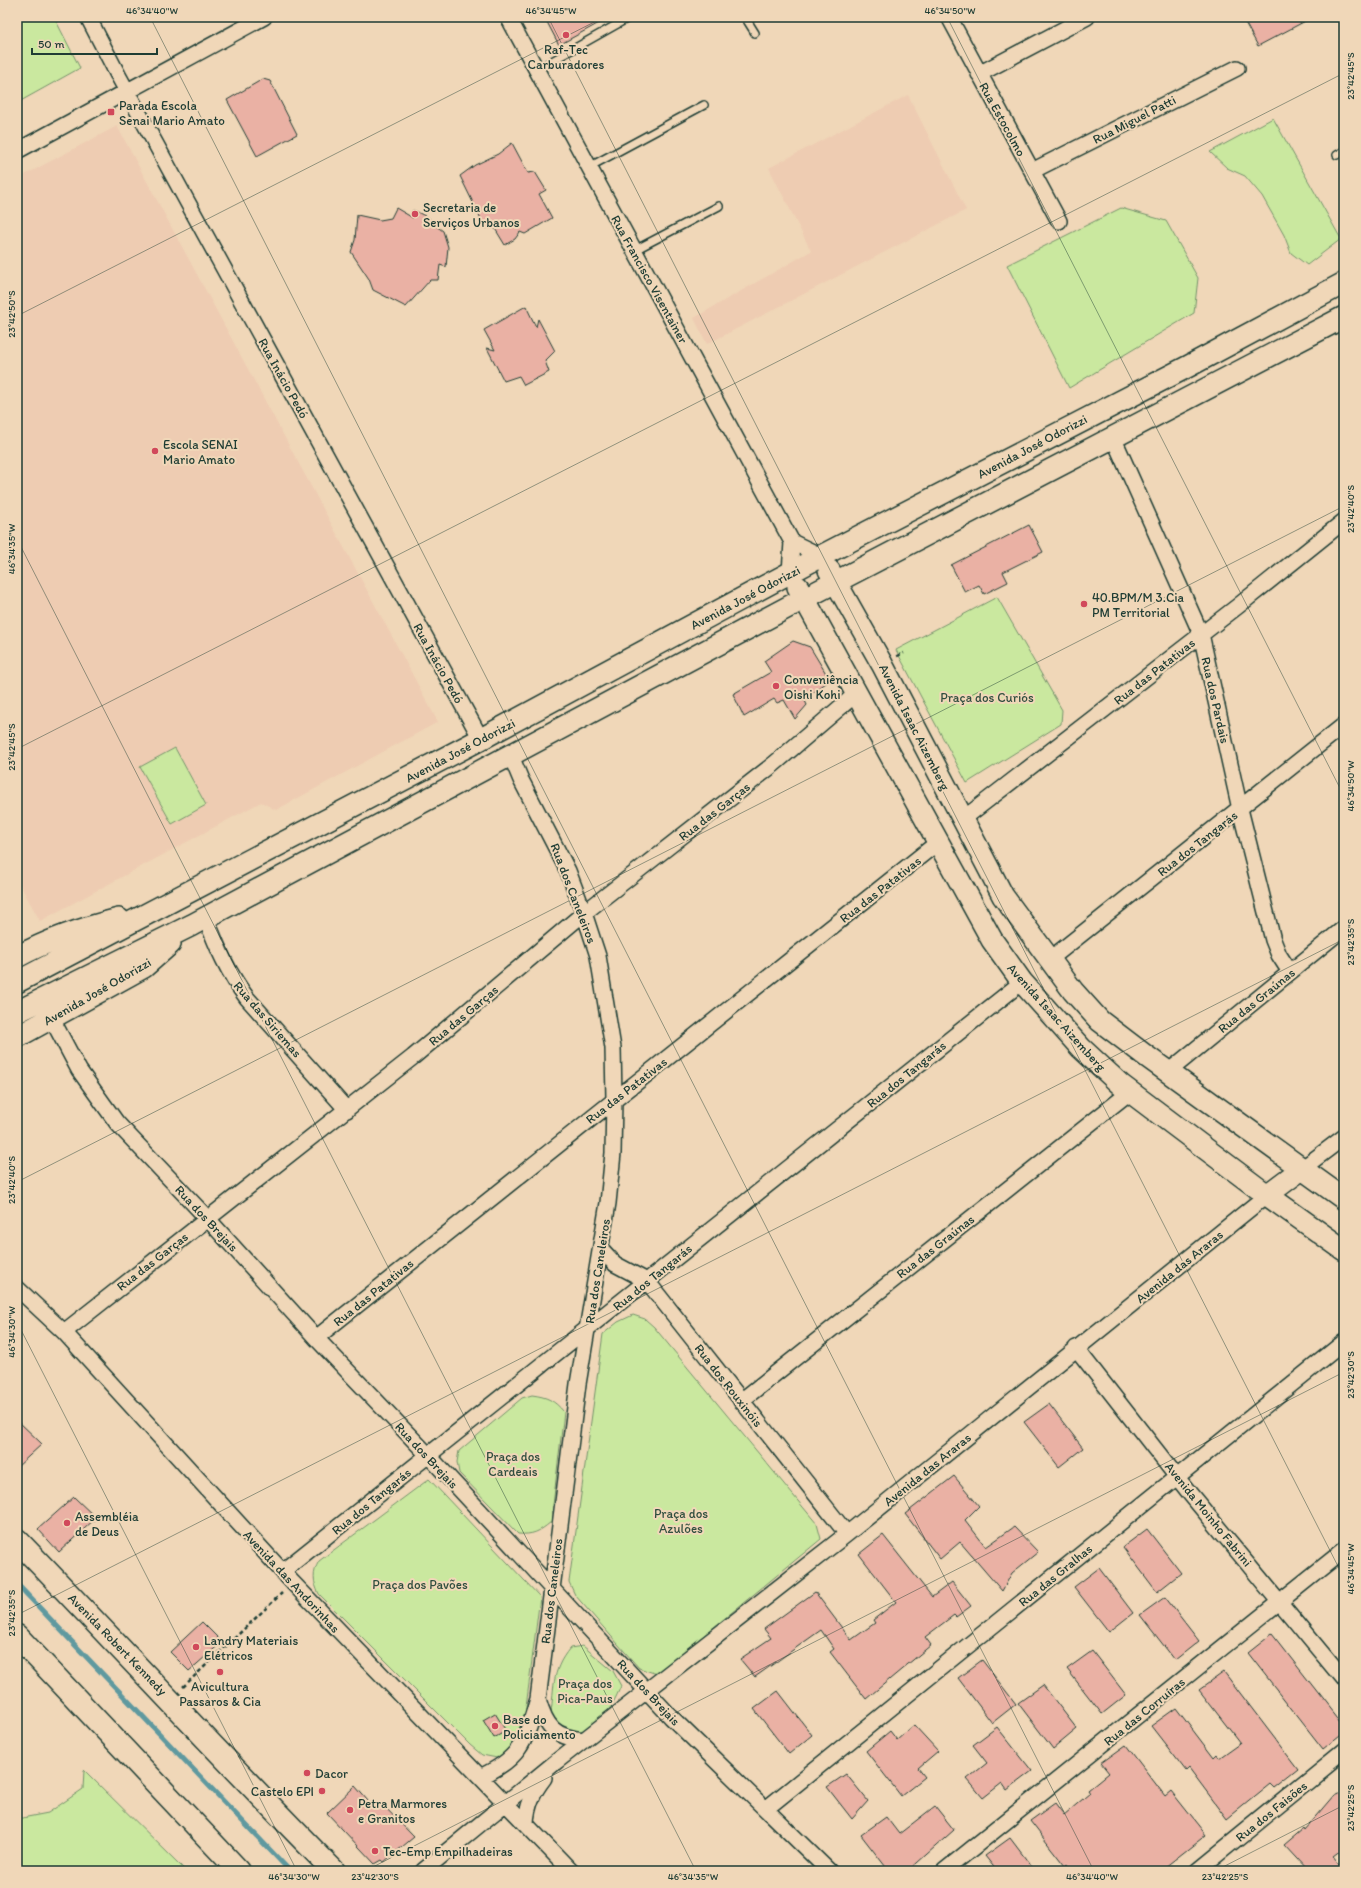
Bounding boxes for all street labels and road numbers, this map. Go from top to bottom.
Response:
street label: Rua Estocolmo [976,80,1029,159]
street label: Rua Miguel Patti [1090,92,1178,147]
street label: Rua Francisco Visentainer [608,213,691,347]
street label: Rua Inácio Pedó [255,335,312,421]
street label: Avenida José Odorizzi [975,411,1090,482]
street label: Avenida José Odorizzi [688,562,803,633]
street label: Rua Inácio Pedó [410,620,467,706]
street label: Rua das Patativas [1111,635,1198,708]
street label: Rua dos Pardais [1198,655,1233,745]
street label: Avenida Isaac Aizemberg [876,662,953,793]
street label: Avenida José Odorizzi [403,715,518,786]
street label: Rua das Garças [676,779,753,844]
street label: Rua dos Tangarás [1154,807,1240,879]
street label: Rua dos Caneleiros [548,841,600,946]
street label: Rua das Patativas [837,853,924,926]
street label: Avenida José Odorizzi [41,955,154,1028]
street label: Avenida Isaac Aizemberg [1004,960,1109,1074]
street label: Rua das Graúnas [1215,965,1298,1036]
street label: Rua das Siriemas [231,978,305,1061]
street label: Rua das Garças [425,982,501,1049]
street label: Rua dos Tangarás [864,1038,949,1111]
street label: Rua das Patativas [583,1054,670,1127]
street label: Rua dos Brejais [172,1182,241,1255]
street label: Rua das Graúnas [893,1211,977,1281]
street label: Rua dos Caneleiros [582,1217,613,1325]
street label: Avenida das Araras [1133,1227,1226,1306]
street label: Rua das Garças [114,1229,191,1294]
street label: Rua dos Tangarás [610,1241,695,1314]
street label: Rua das Patativas [330,1255,417,1329]
street label: Rua dos Rouxinóis [692,1341,766,1430]
street label: Rua dos Brejais [392,1419,461,1492]
street label: Avenida das Araras [881,1430,974,1509]
street label: Avenida Moinho Fabrini [1162,1459,1255,1569]
street label: Rua dos Tangarás [329,1465,414,1538]
street label: Avenida das Andorinhas [240,1527,343,1636]
street label: Rua dos Caneleiros [538,1537,565,1645]
street label: Rua das Gralhas [1015,1541,1095,1610]
street label: Avenida Robert Kennedy [65,1590,170,1698]
street label: Rua dos Brejais [614,1656,683,1729]
street label: Rua das Corruíras [1101,1674,1188,1749]
street label: Rua dos Faisões [1232,1778,1310,1845]

